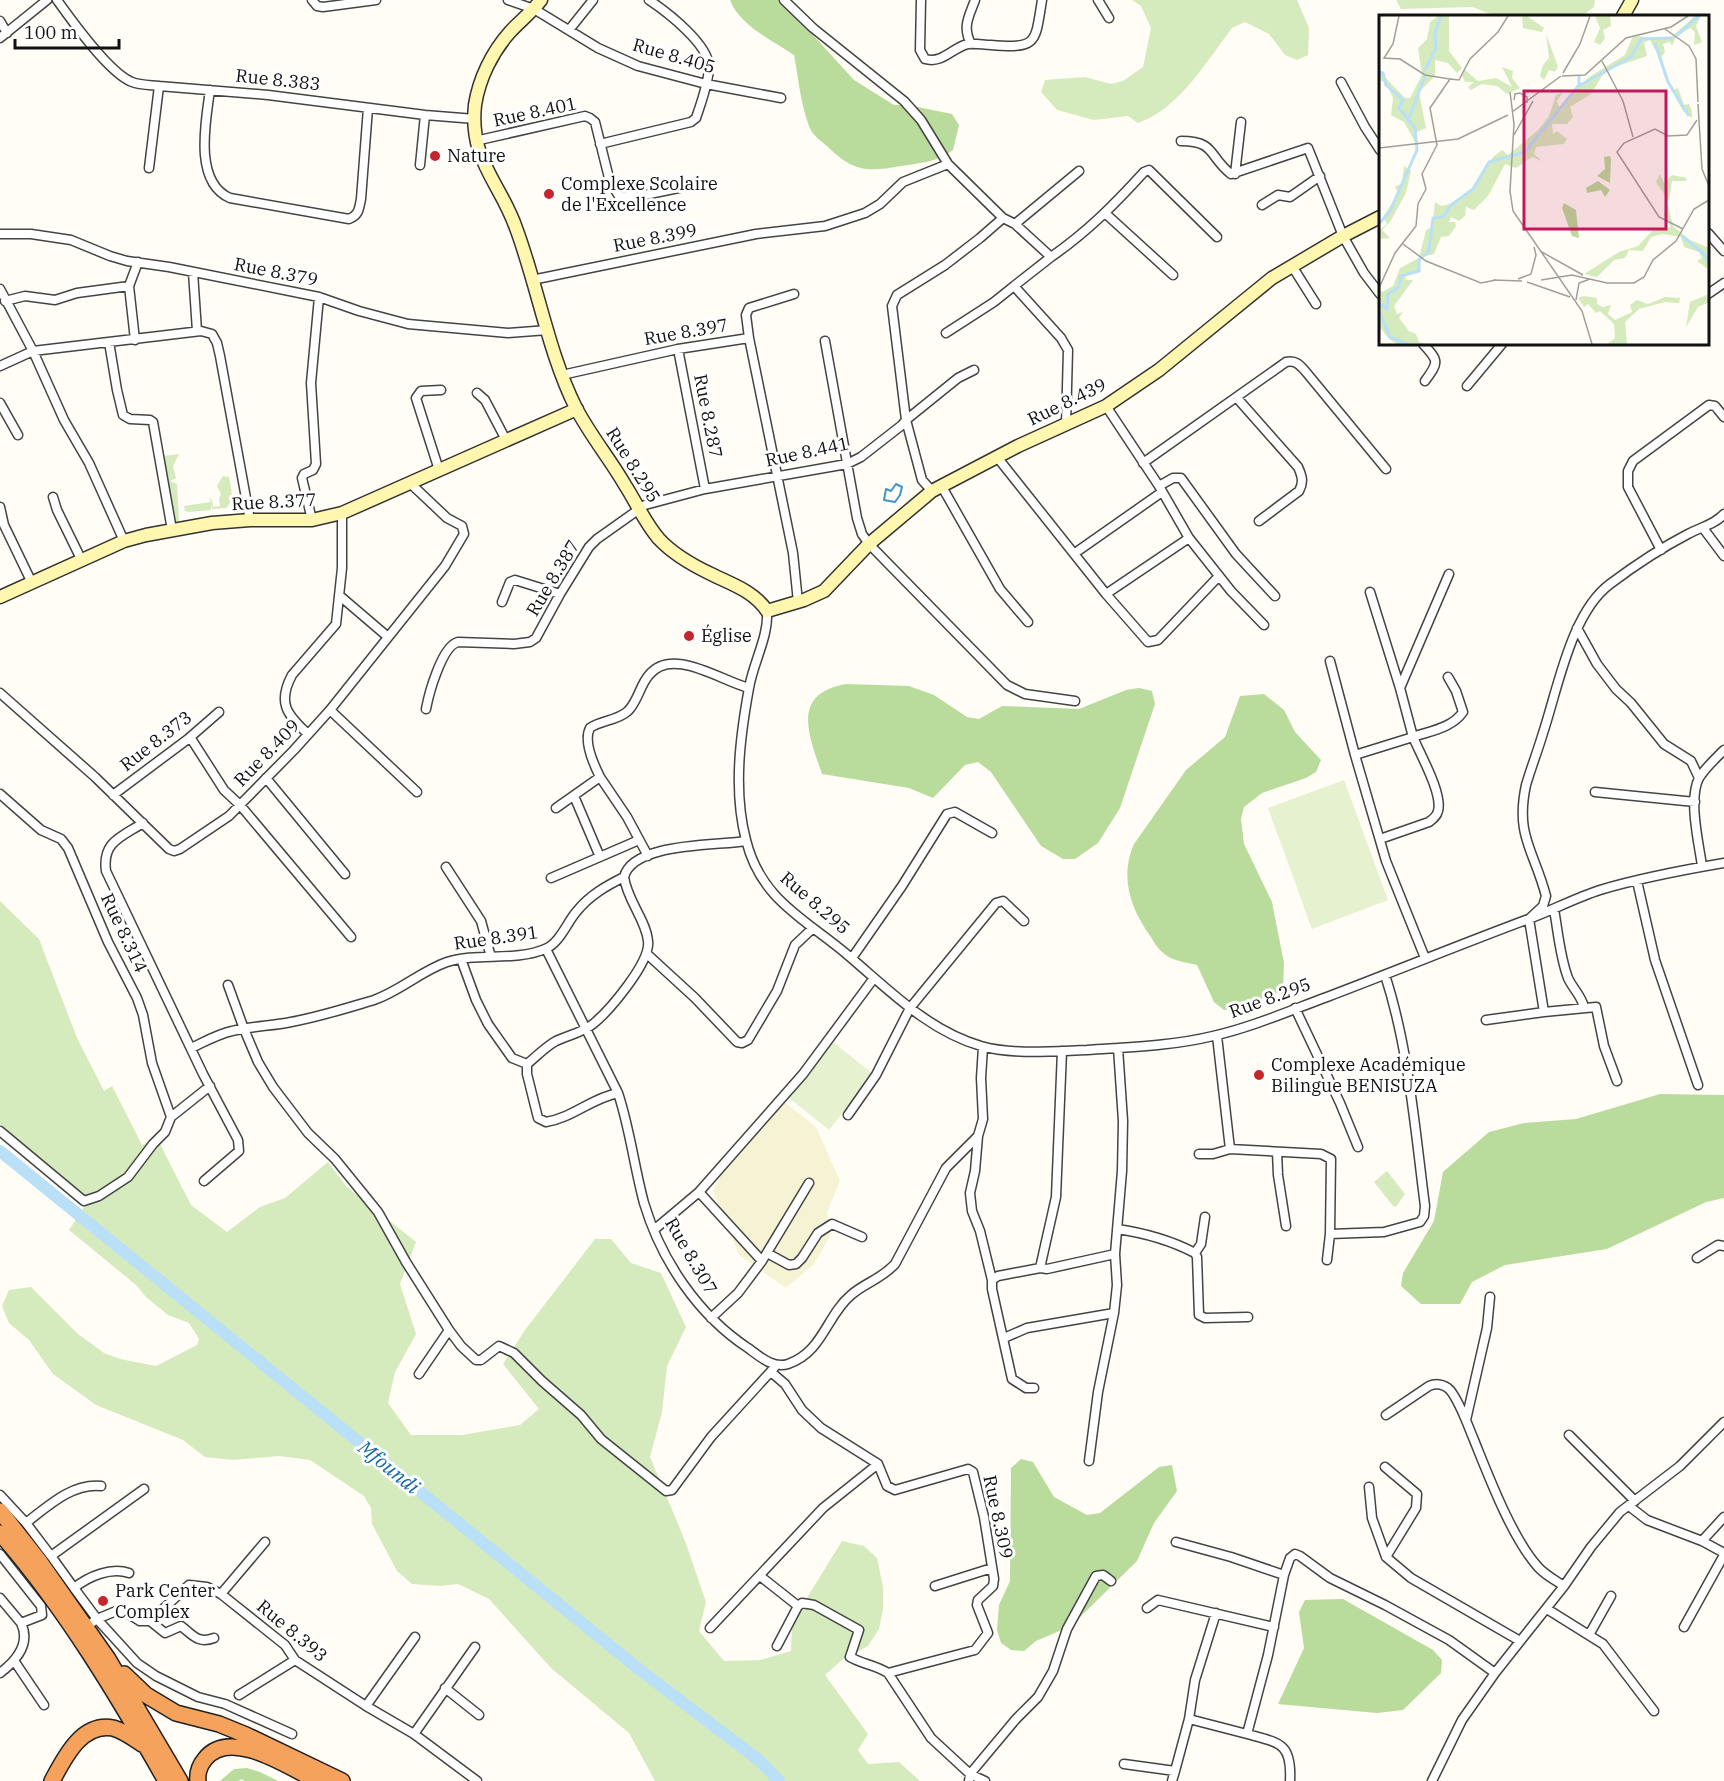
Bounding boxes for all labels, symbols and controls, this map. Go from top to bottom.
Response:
scale bar [15,12,118,50]
inset map [1379,15,1709,345]
text: 100 m [24,21,78,44]
street label: Rue 8.405 [630,33,718,78]
street label: Rue 8.383 [235,64,322,95]
street label: Rue 8.401 [491,91,579,132]
place label: Nature [447,144,506,167]
marker: Nature [428,149,442,163]
place label: Complexe Scolaire de l'Excellence [561,172,718,216]
marker: Complexe Scolaire de l'Excellence [542,187,556,201]
street label: Rue 8.399 [611,218,699,257]
street label: Rue 8.379 [232,252,320,291]
street label: Rue 8.397 [642,313,730,350]
street label: Rue 8.287 [689,372,728,460]
street label: Rue 8.439 [1024,373,1110,431]
street label: Rue 8.295 [601,423,666,507]
street label: Rue 8.441 [763,431,851,472]
street label: Rue 8.377 [231,488,317,515]
street label: Rue 8.387 [521,535,584,620]
place label: Église [701,624,752,647]
marker: Église [682,629,696,643]
street label: Rue 8.373 [115,705,196,776]
street label: Rue 8.409 [229,714,304,791]
street label: Rue 8.295 [776,866,855,939]
street label: Rue 8.314 [96,889,153,976]
street label: Rue 8.391 [452,920,540,955]
street label: Rue 8.295 [1226,972,1314,1023]
place label: Complexe Académique Bilingue BENISUZA [1271,1053,1466,1097]
marker: Complexe Académique Bilingue BENISUZA [1252,1068,1266,1082]
street label: Rue 8.307 [660,1213,723,1298]
water label: Mfoundi [352,1433,426,1500]
street label: Rue 8.309 [978,1473,1019,1561]
place label: Park Center Complex [115,1579,215,1623]
marker: Park Center Complex [96,1594,110,1608]
street label: Rue 8.393 [252,1594,332,1667]

